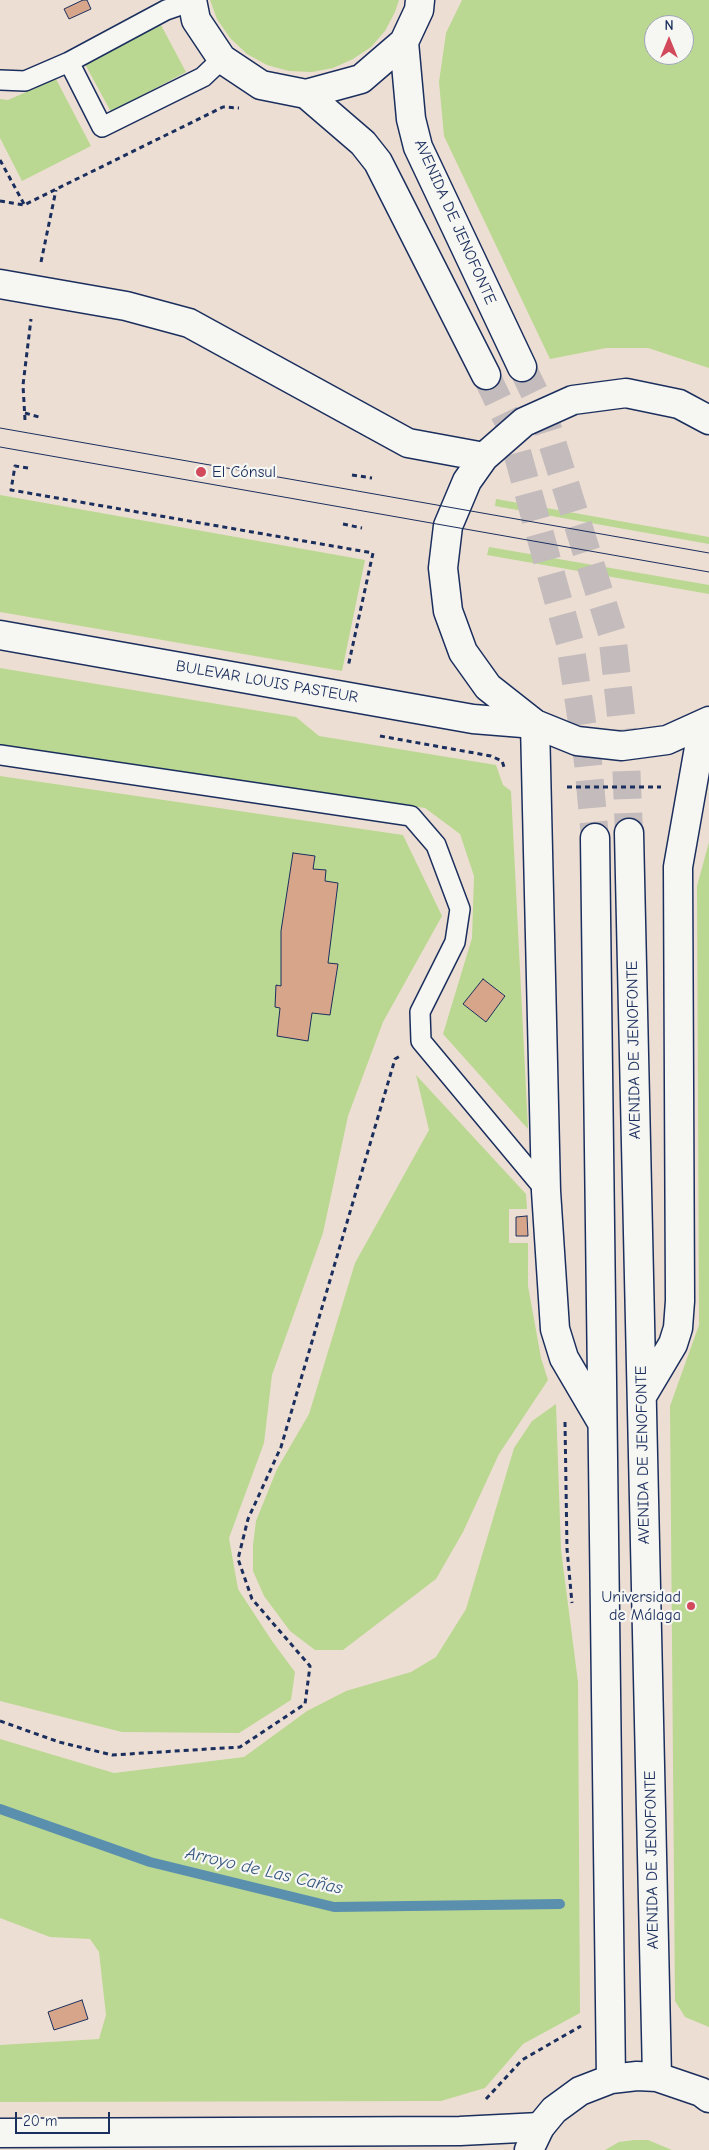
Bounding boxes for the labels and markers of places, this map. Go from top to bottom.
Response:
place label: El Cónsul [212,462,276,482]
marker: El Cónsul [194,465,208,479]
place label: Universidad de Málaga [601,1587,681,1625]
marker: Universidad de Málaga [685,1600,697,1612]

